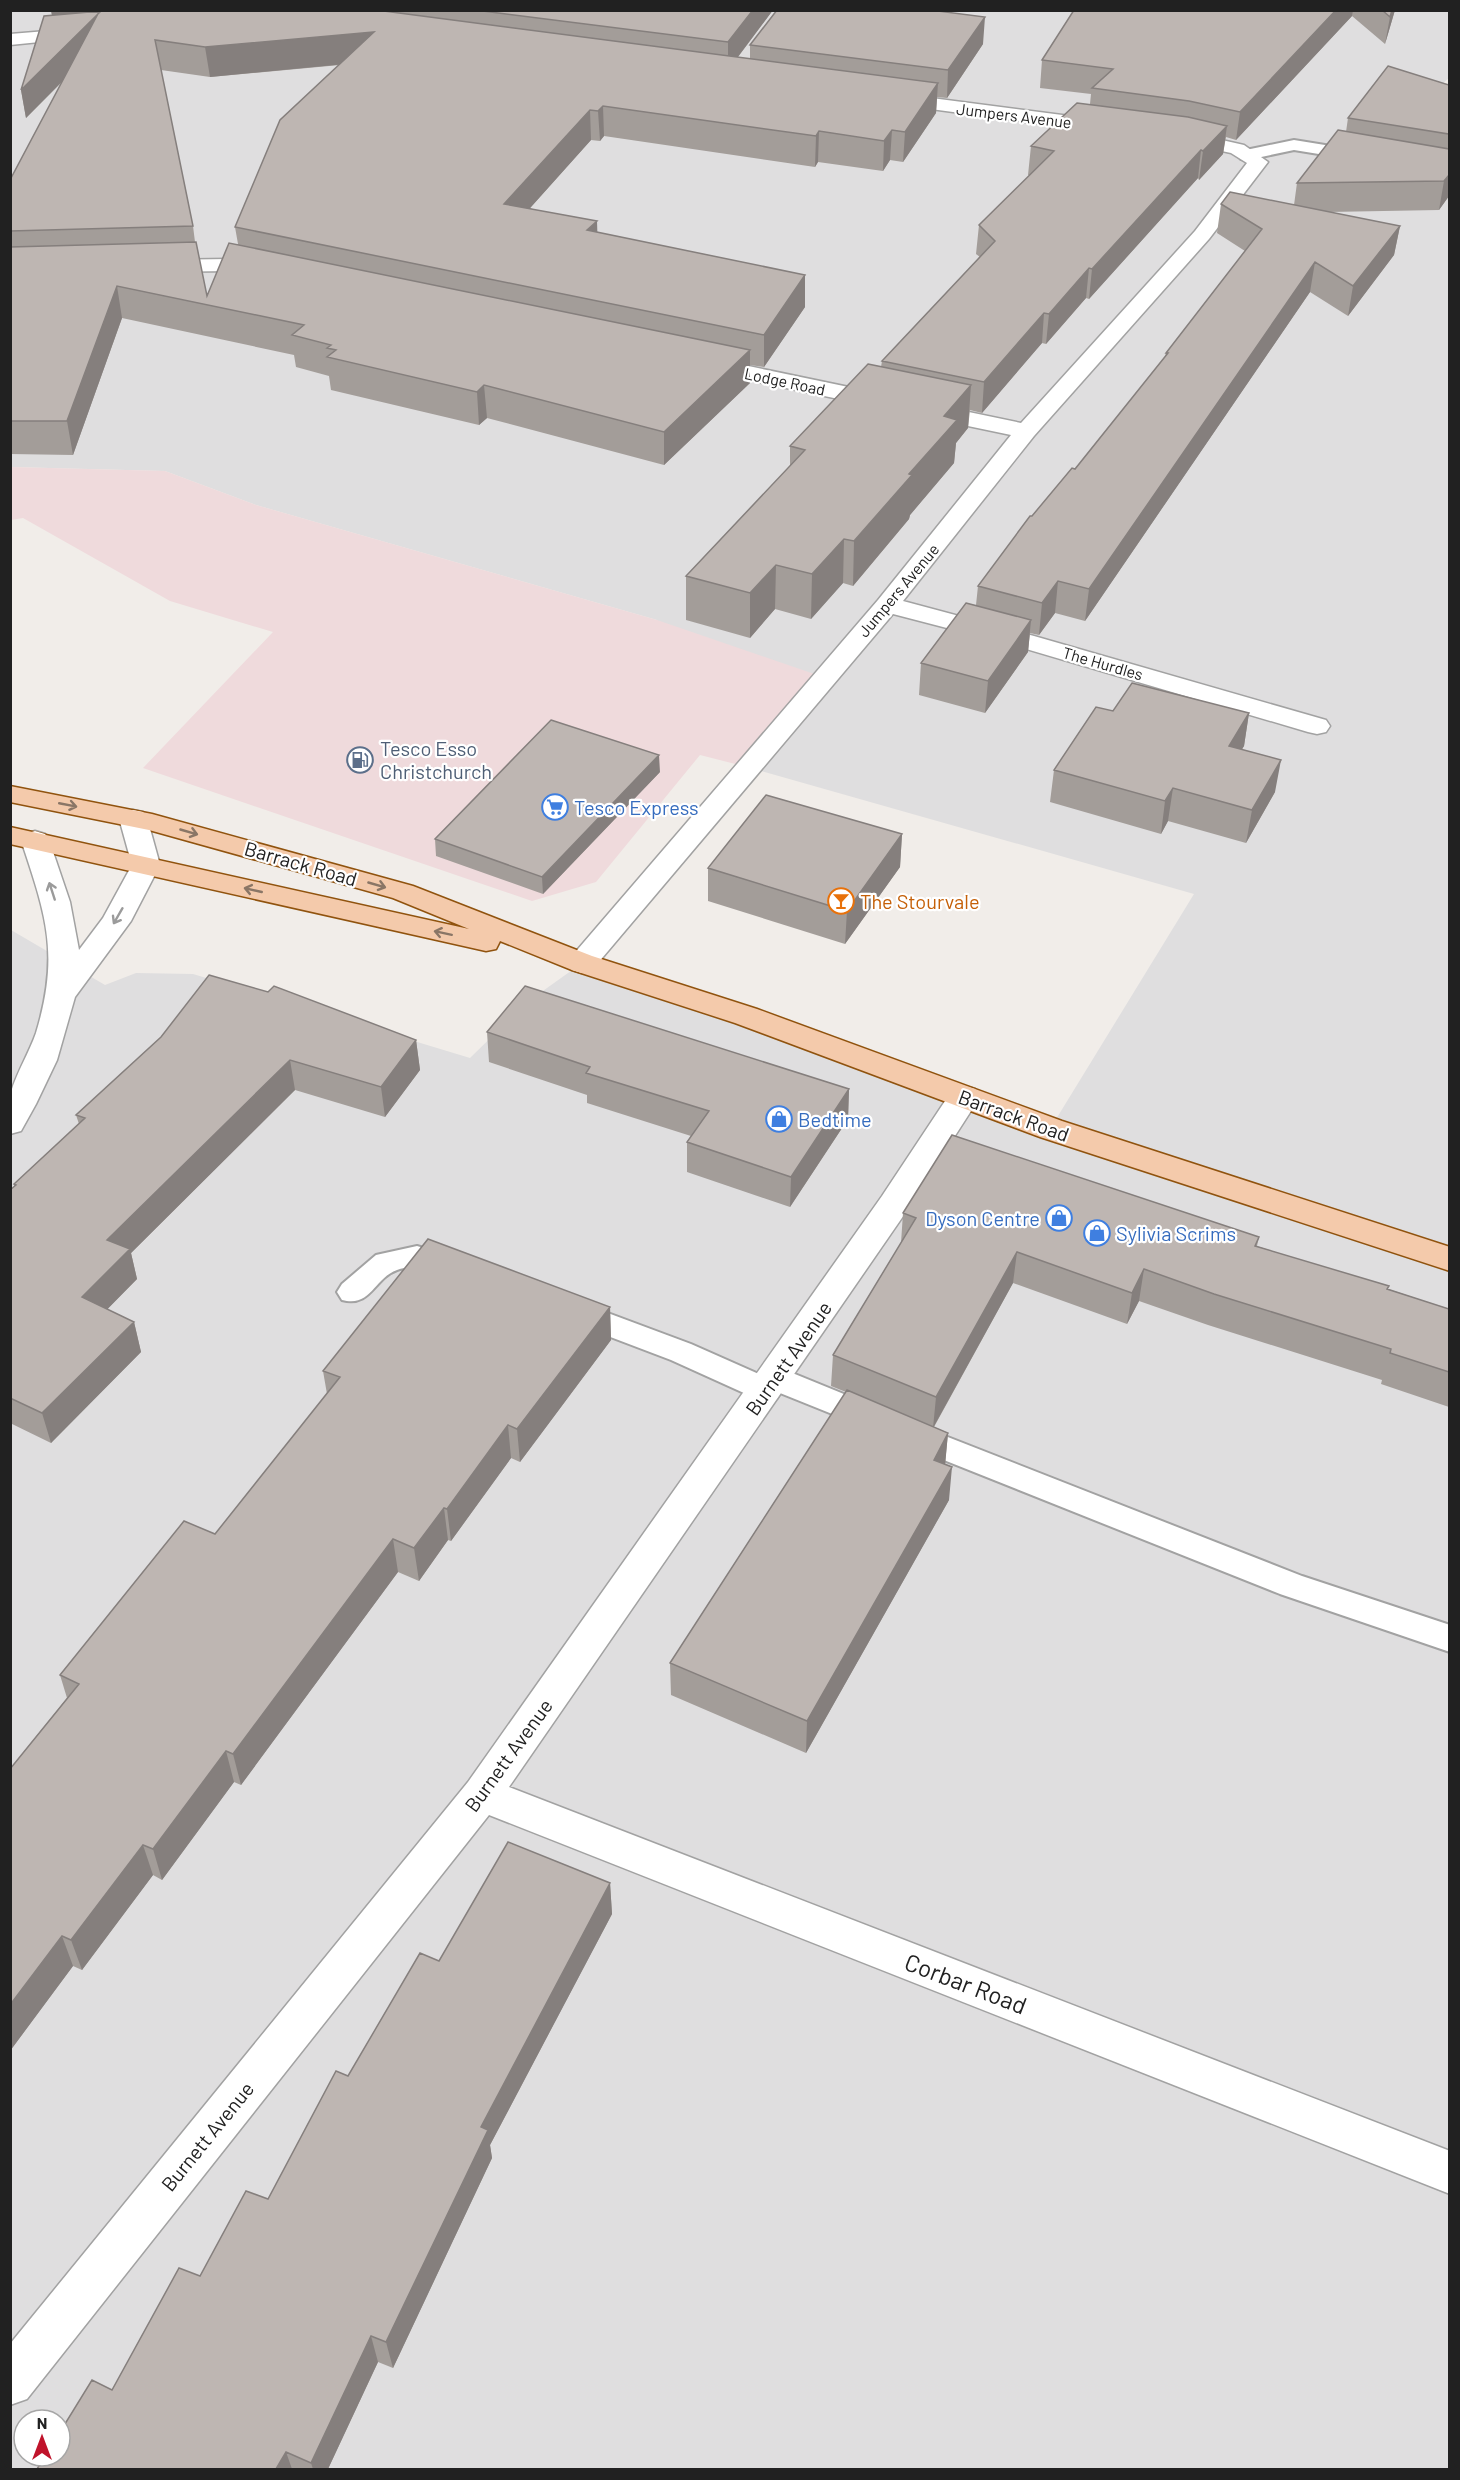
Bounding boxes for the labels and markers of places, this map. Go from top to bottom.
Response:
place label: Tesco Esso Christchurch [380,736,492,783]
fuel station icon: Tesco Esso Christchurch [345,745,375,775]
supermarket icon: Tesco Express [540,792,570,822]
place label: Tesco Express [574,795,699,819]
bar icon: The Stourvale [826,886,856,916]
place label: The Stourvale [860,889,980,913]
shop icon: Bedtime [764,1104,794,1134]
place label: Bedtime [798,1107,872,1131]
shop icon: Dyson Centre [1044,1203,1074,1233]
place label: Dyson Centre [925,1206,1040,1230]
shop icon: Sylivia Scrims [1082,1218,1112,1248]
place label: Sylivia Scrims [1116,1221,1236,1245]

